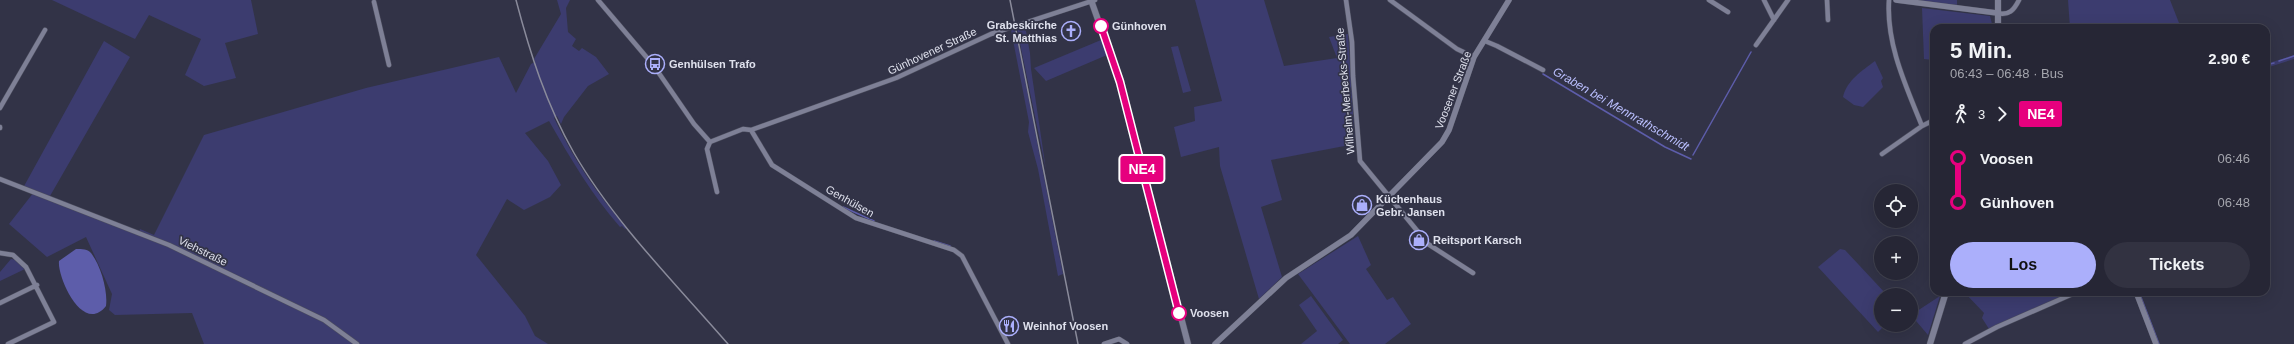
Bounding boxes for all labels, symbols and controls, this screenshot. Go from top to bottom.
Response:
marker: Günhoven [1093,18,1109,34]
place label: Grabeskirche St. Matthias [987,19,1057,44]
church icon: Grabeskirche St. Matthias [1060,20,1082,42]
place label: Günhoven [1112,20,1167,32]
street label: Günhovener Straße [886,25,978,77]
street label: Wilhelm-Merbecks-Straße [1333,27,1357,155]
text: 5 Min. [1950,38,2012,63]
street label: Voosener Straße [1433,49,1473,131]
text: 2.90 € [2208,50,2250,67]
bus stop icon: Genhülsen Trafo [644,53,666,75]
place label: Genhülsen Trafo [669,58,756,70]
water label: Graben bei Mennrathschmidt [1550,64,1692,154]
text: 06:43 – 06:48 · Bus [1950,66,2063,81]
icon: walk [1950,103,1972,125]
icon: forward [1991,103,2013,125]
text: NE4 [2027,106,2054,122]
text: 3 [1978,107,1985,122]
text: Voosen [1980,150,2033,167]
text: 06:46 [2217,151,2250,166]
line badge: NE4 [1119,156,1165,182]
text: NE4 [1128,161,1156,177]
street label: Genhülsen [824,183,876,219]
map controls [1874,184,1918,332]
button: locate [1874,184,1918,228]
place label: Küchenhaus Gebr. Jansen [1376,193,1445,218]
shop icon: Küchenhaus Gebr. Jansen [1351,194,1373,216]
text: Günhoven [1980,194,2054,211]
text: 06:48 [2217,195,2250,210]
shop icon: Reitsport Karsch [1408,229,1430,251]
street label: Viehstraße [177,234,229,268]
place label: Reitsport Karsch [1433,234,1522,246]
button: + [1874,236,1918,280]
button: Los [1950,242,2096,288]
button: Tickets [2104,242,2250,288]
button: − [1874,288,1918,332]
marker: Voosen [1171,305,1187,321]
place label: Voosen [1190,307,1229,319]
restaurant icon: Weinhof Voosen [998,315,1020,337]
place label: Weinhof Voosen [1023,320,1108,332]

